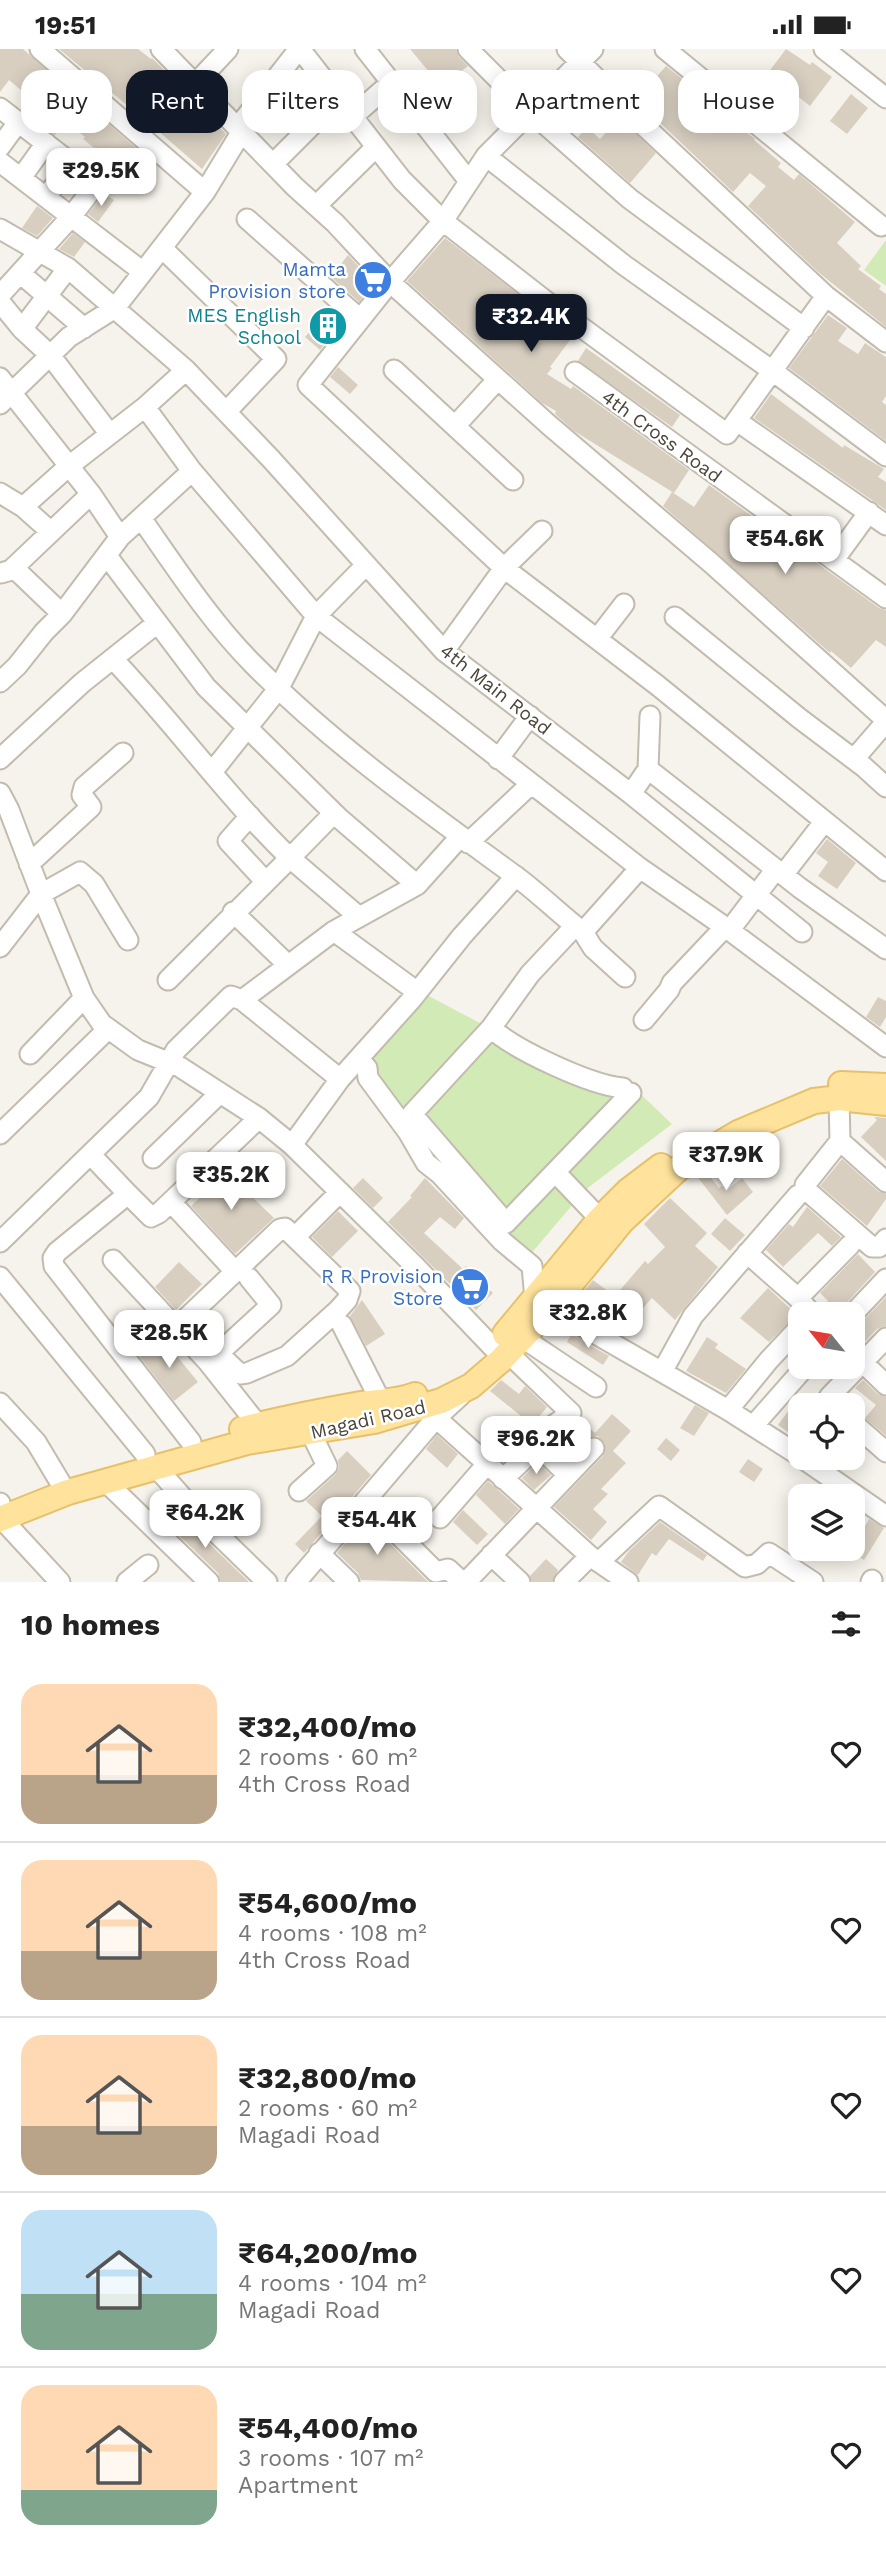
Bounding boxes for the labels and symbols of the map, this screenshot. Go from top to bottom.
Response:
pin: ₹29.5K [44,149,158,208]
place label: Mamta Provision store [208,258,346,303]
supermarket icon: Mamta Provision store [352,259,394,301]
pin: ₹32.4K [474,295,588,354]
place label: MES English School [187,304,301,349]
building icon: MES English School [307,305,349,347]
street label: 4th Cross Road [597,385,726,488]
pin: ₹54.6K [728,517,842,576]
street label: 4th Main Road [436,639,556,740]
pin: ₹37.9K [669,1133,783,1192]
pin: ₹35.2K [174,1153,288,1212]
place label: R R Provision Store [321,1265,443,1310]
supermarket icon: R R Provision Store [449,1266,491,1308]
pin: ₹32.8K [531,1291,645,1350]
north arrow [788,1302,864,1379]
pin: ₹28.5K [112,1311,226,1370]
street label: Magadi Road [308,1395,428,1444]
pin: ₹96.2K [479,1417,593,1476]
pin: ₹64.2K [148,1491,262,1550]
pin: ₹54.4K [320,1497,434,1557]

